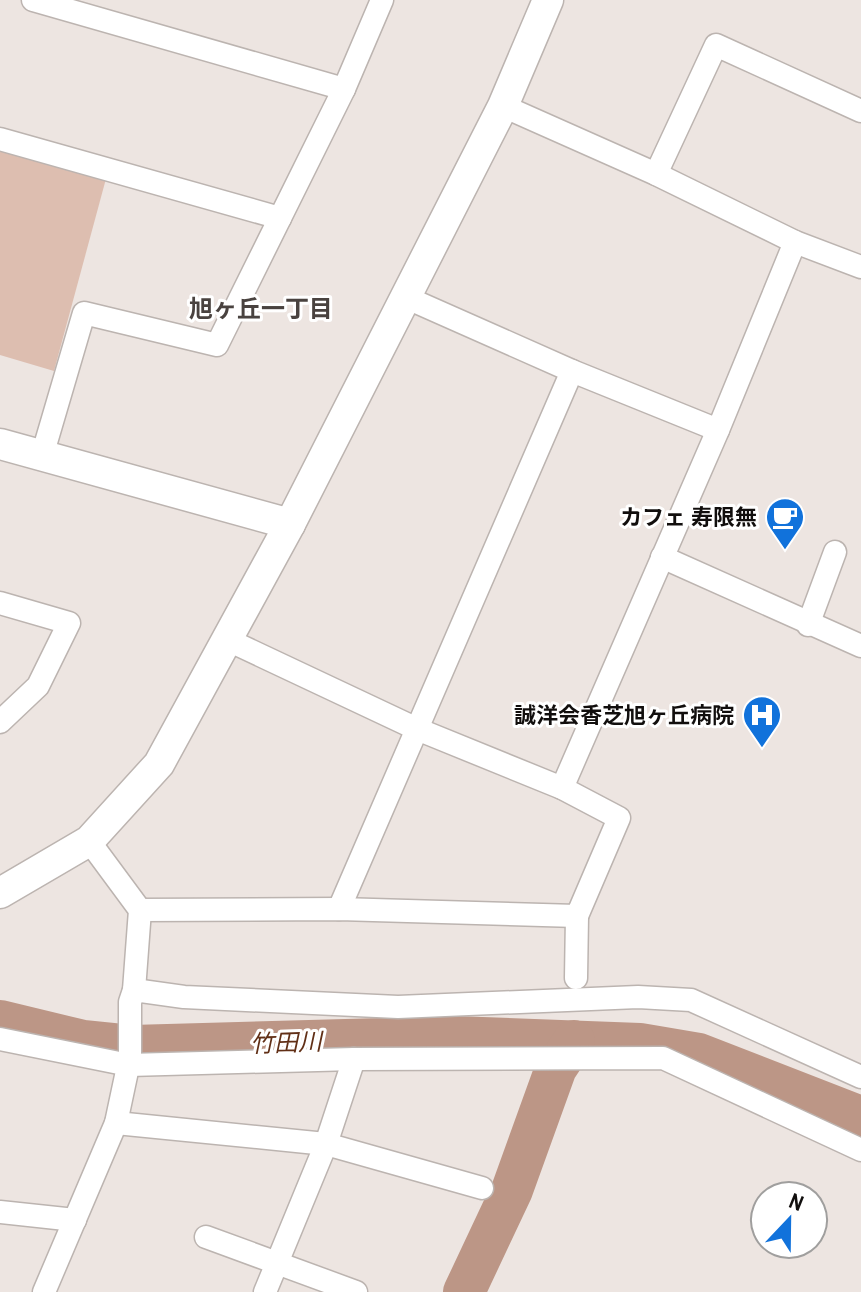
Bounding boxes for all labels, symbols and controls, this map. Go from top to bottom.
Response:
district label: 旭ヶ丘一丁目 [189,292,333,324]
cafe icon: カフェ 寿限無 [764,496,806,551]
place label: カフェ 寿限無 [620,502,757,532]
hospital icon: 誠洋会香芝旭ヶ丘病院 [741,694,783,749]
place label: 誠洋会香芝旭ヶ丘病院 [514,700,734,730]
water label: 竹田川 [249,1025,326,1059]
north arrow [749,1180,829,1260]
text: N [785,1185,808,1218]

